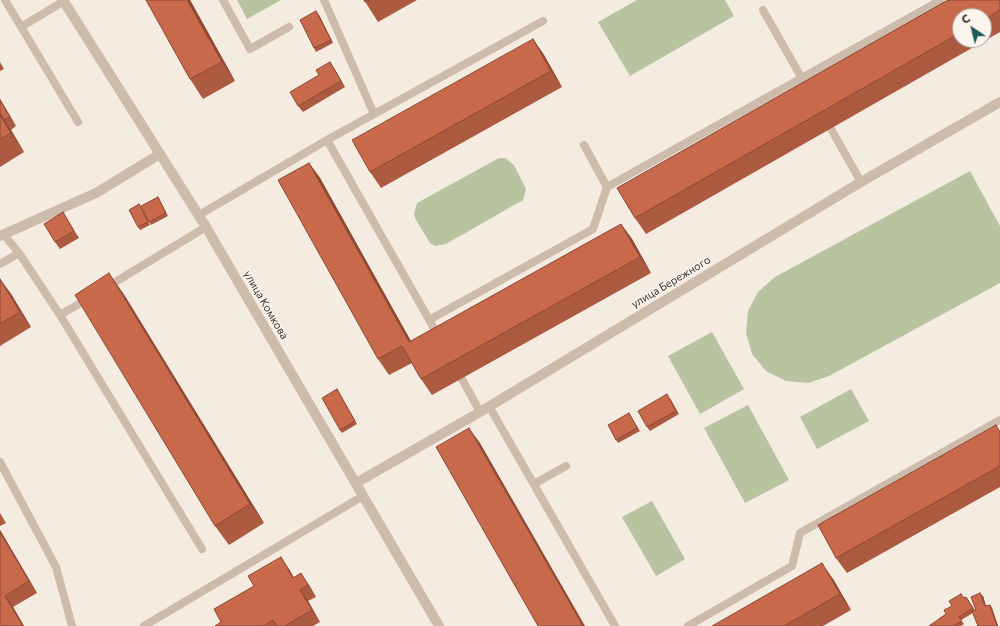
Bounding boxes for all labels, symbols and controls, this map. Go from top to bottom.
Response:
north arrow [952,8,992,48]
text: С [959,11,972,26]
street label: улица Бережного [629,253,713,311]
street label: улица Комкова [241,268,291,342]

